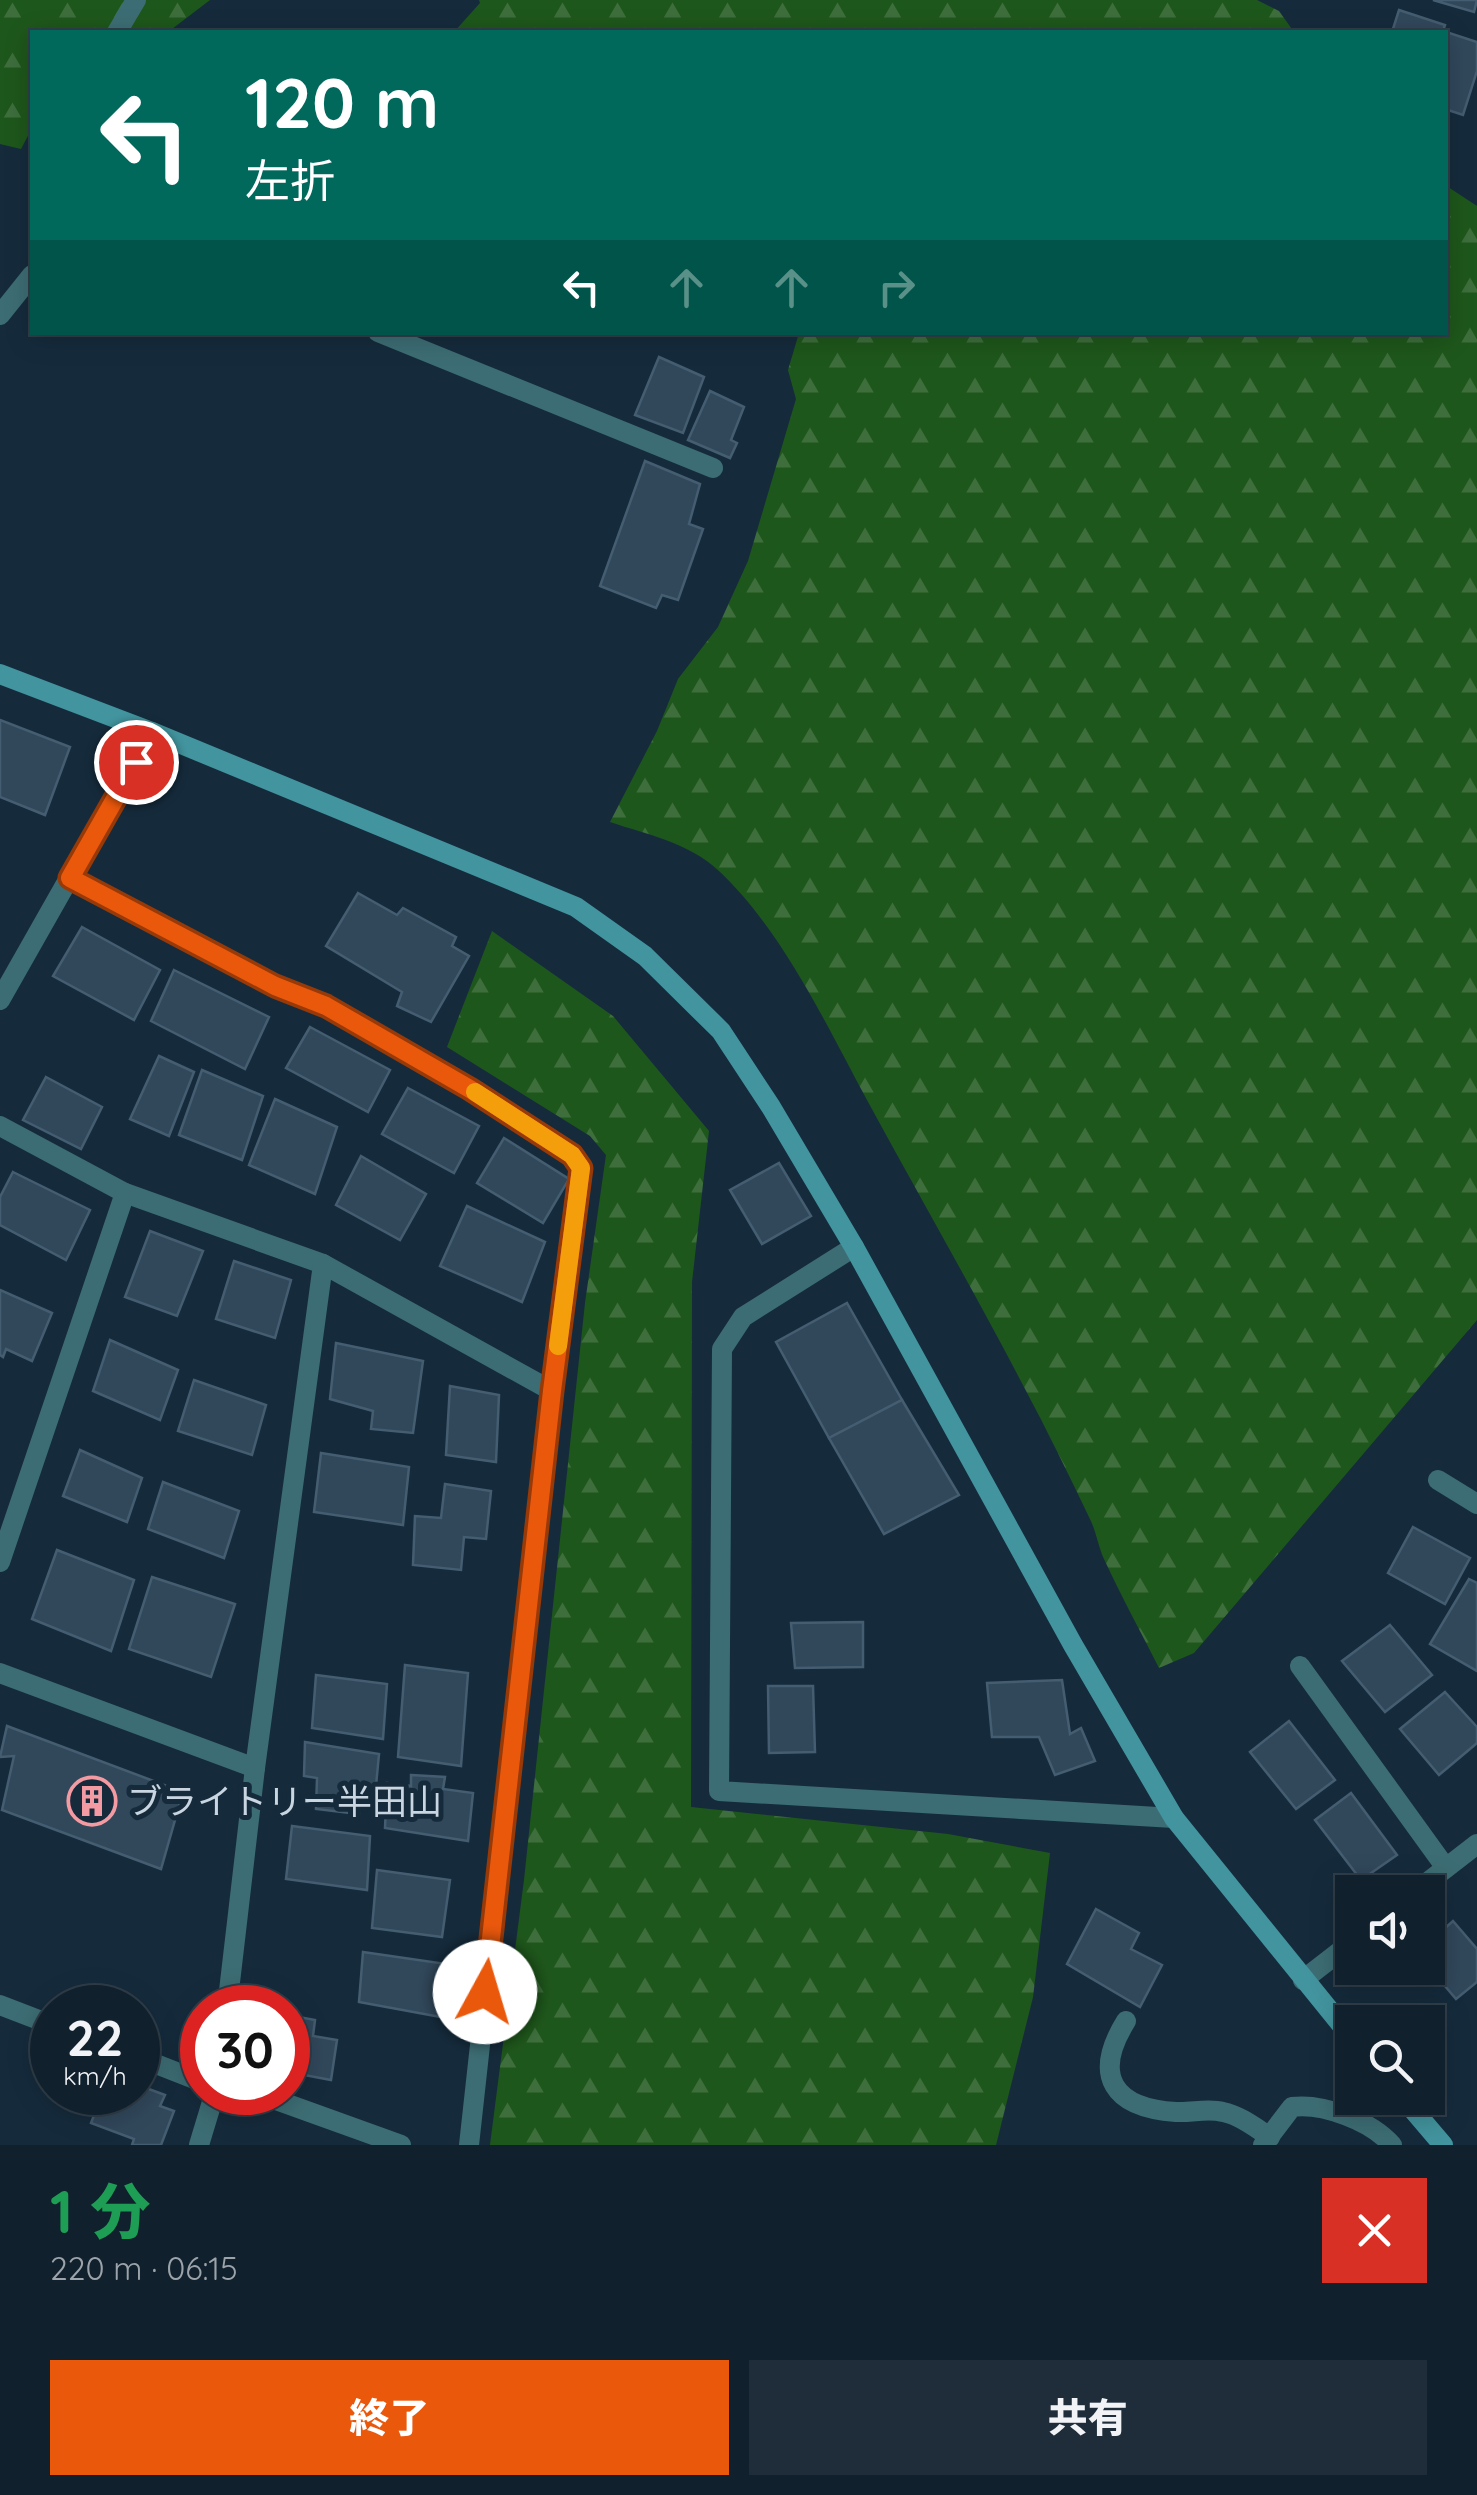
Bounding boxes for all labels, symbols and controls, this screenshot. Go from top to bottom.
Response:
text: 120 m [245,58,439,146]
icon: left [80,70,210,200]
text: 左折 [245,152,335,208]
icon: left [554,260,609,315]
icon: ahead [659,260,714,315]
icon: ahead [764,260,819,315]
icon: right [869,260,924,315]
pin [94,720,179,805]
icon: arrive [109,735,164,790]
building icon: ブライトリー半田山 [66,1775,118,1827]
place label: ブライトリー半田山 [127,1779,442,1823]
map controls [1335,1875,1445,2115]
button: sound [1335,1875,1445,1985]
position arrow [433,1940,537,2044]
speed limit sign: 30 [180,1985,310,2115]
button: search [1335,2005,1445,2115]
text: 22 [67,2006,123,2069]
text: km/h [63,2060,127,2091]
text: 1 分 [50,2173,150,2248]
button: close [1322,2178,1427,2283]
text: 220 m · 06:15 [50,2248,238,2288]
button: 終了 [50,2360,729,2475]
button: 共有 [749,2360,1427,2475]

